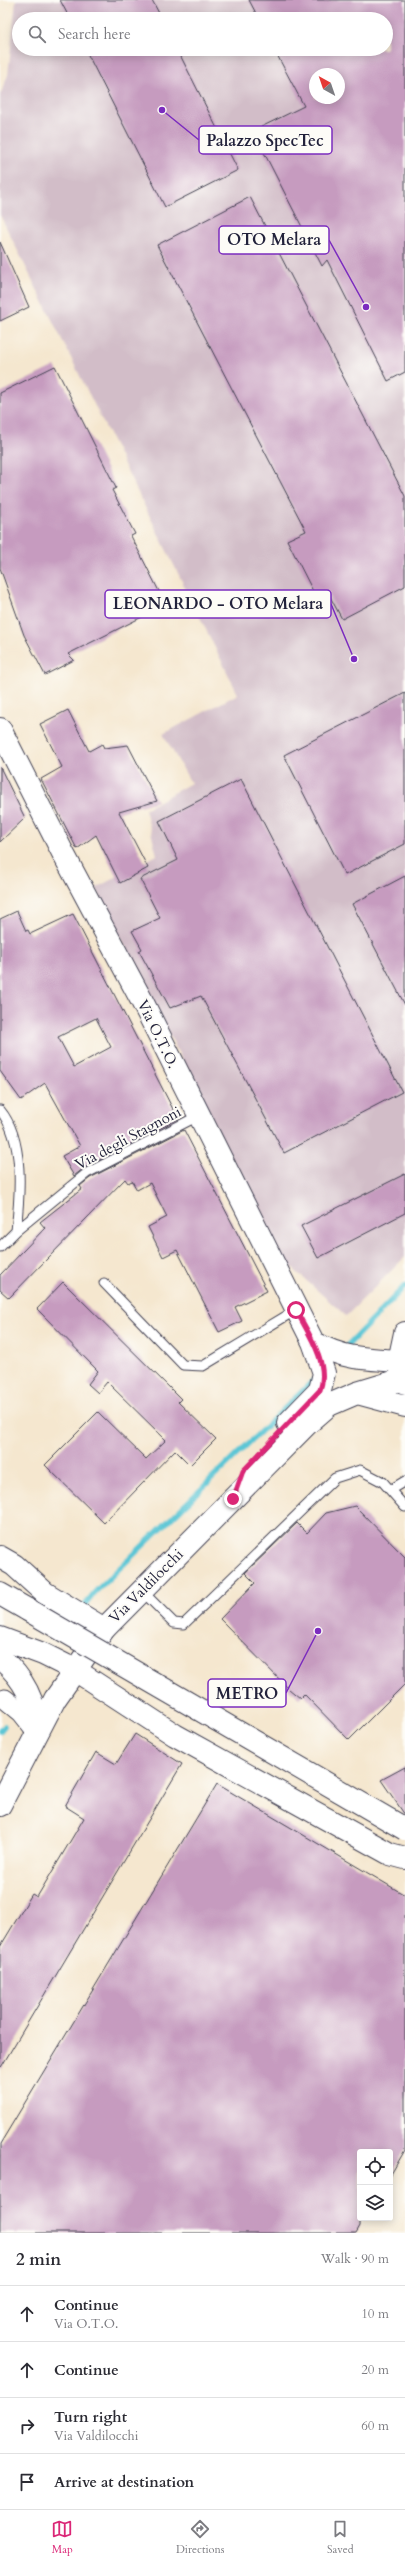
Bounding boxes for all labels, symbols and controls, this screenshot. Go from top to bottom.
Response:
search box [12,12,393,56]
icon: search [26,23,48,45]
text: Search here [58,24,131,44]
north arrow [309,68,345,104]
callout: Palazzo SpecTec [199,126,332,154]
text: Palazzo SpecTec [206,130,324,152]
callout: OTO Melara [219,226,329,254]
text: OTO Melara [227,229,321,251]
callout: LEONARDO - OTO Melara [105,590,331,618]
text: LEONARDO - OTO Melara [113,593,323,615]
street label: Via O.T.O. [133,996,183,1072]
street label: Via degli Stagnoni [71,1102,185,1174]
route start [287,1301,305,1319]
route end [224,1490,242,1508]
street label: Via Valdilocchi [105,1545,187,1627]
callout: METRO [208,1679,286,1707]
text: METRO [216,1683,278,1705]
map controls [357,2149,393,2221]
button: locate [357,2149,393,2185]
button: layers [357,2185,393,2221]
text: 2 min [16,2248,61,2271]
text: Walk · 90 m [321,2250,389,2268]
text: Continue [54,2295,119,2315]
icon: ahead [16,2303,38,2325]
text: 10 m [361,2305,389,2323]
text: Via O.T.O. [54,2315,118,2333]
icon: ahead [16,2359,38,2381]
text: Continue [54,2360,119,2380]
text: 20 m [361,2361,389,2379]
text: Turn right [54,2407,127,2427]
icon: right [16,2415,38,2437]
text: 60 m [361,2417,389,2435]
text: Via Valdilocchi [54,2427,138,2445]
icon: arrive [16,2471,38,2493]
text: Arrive at destination [54,2472,194,2492]
tab: Map [51,2518,73,2557]
tab: Directions [176,2518,224,2557]
tab: Saved [327,2518,354,2557]

